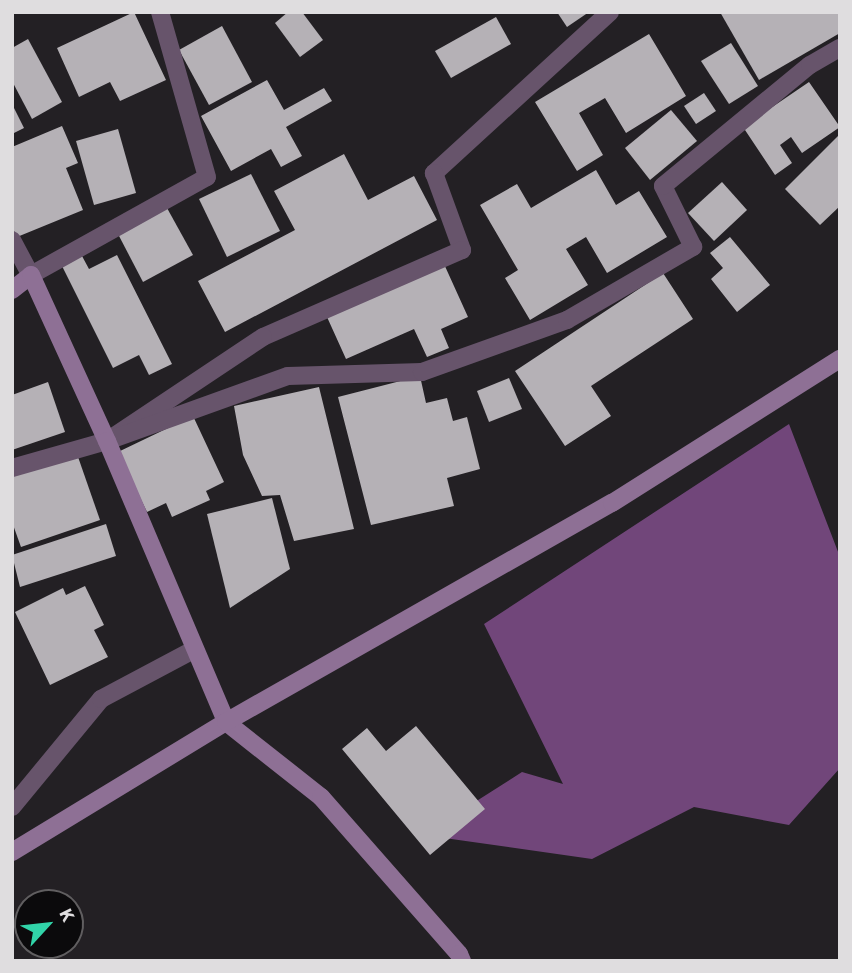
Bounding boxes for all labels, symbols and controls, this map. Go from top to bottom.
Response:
north arrow [14,889,84,959]
text: K [52,904,81,926]

